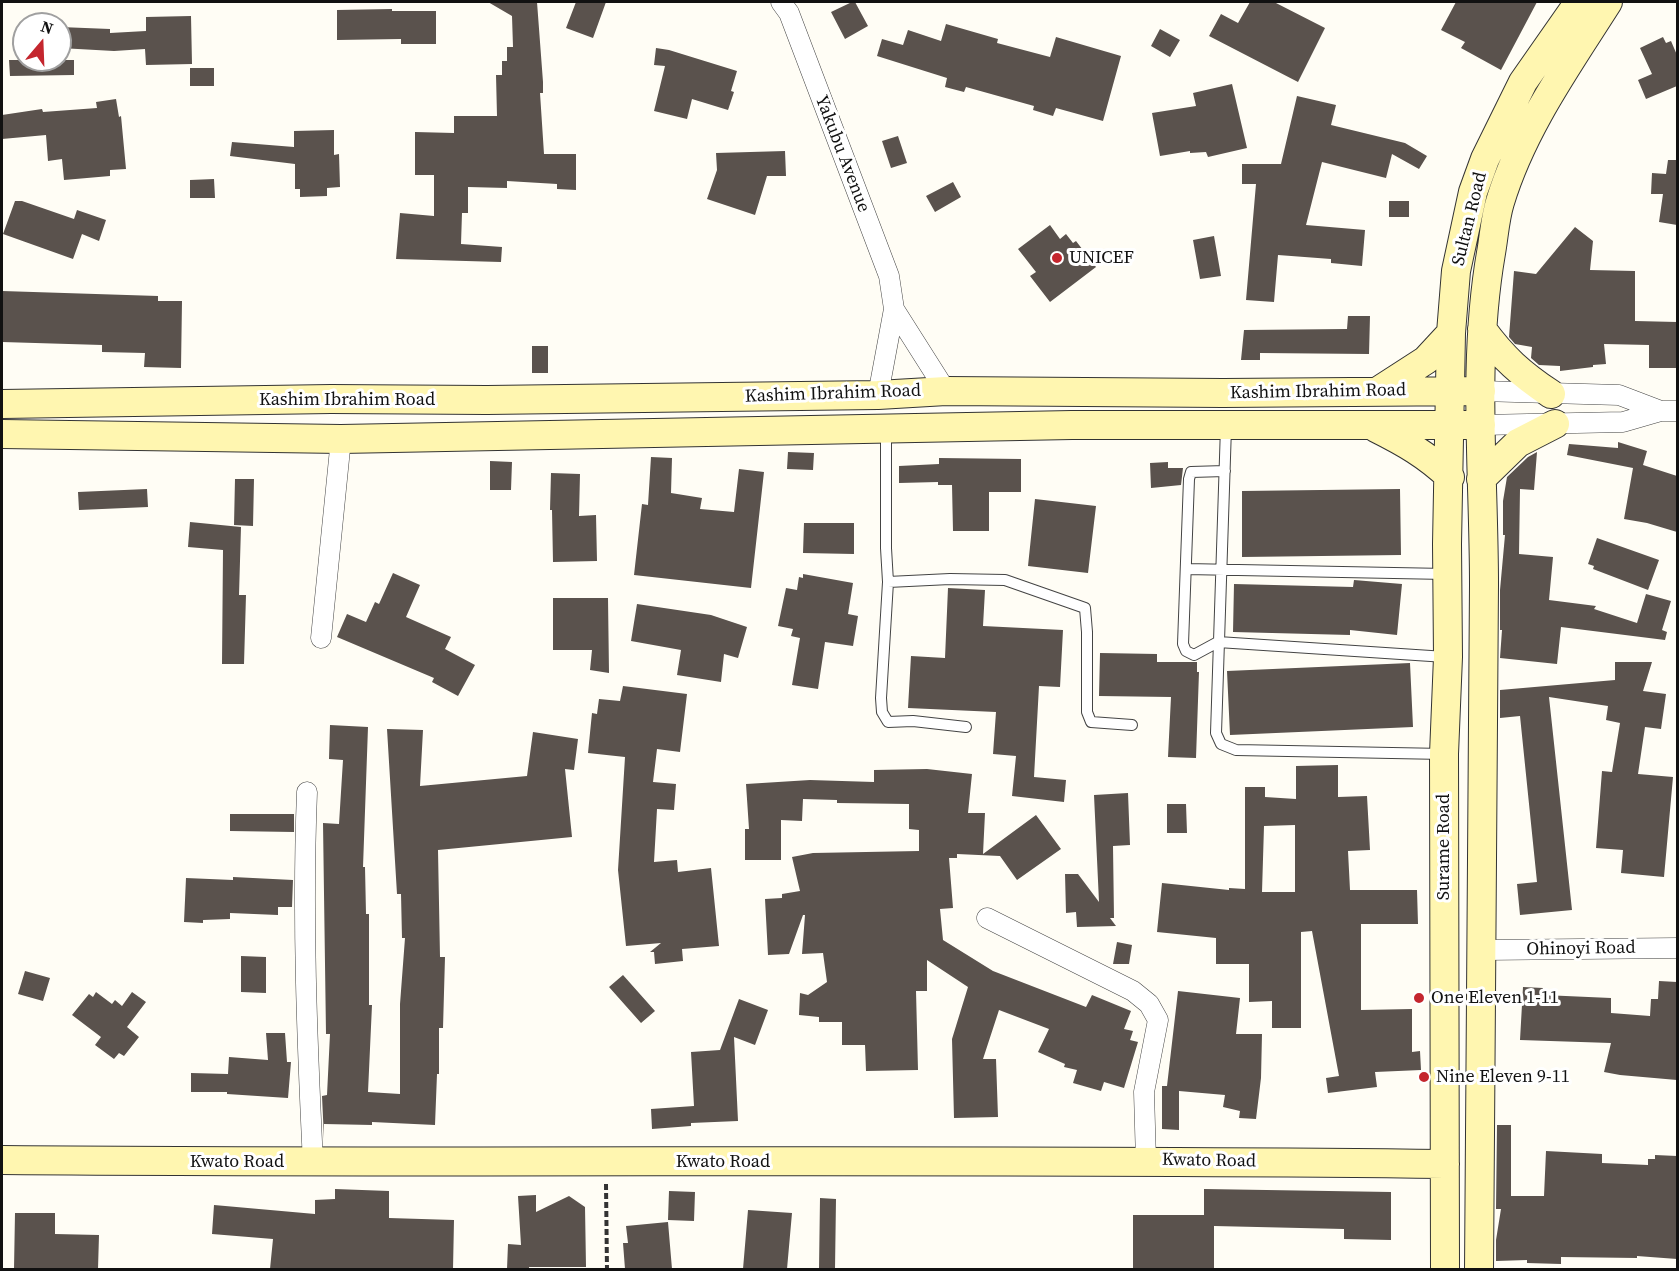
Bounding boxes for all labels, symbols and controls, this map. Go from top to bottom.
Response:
north arrow [12,12,72,72]
text: N [38,15,56,39]
street label: Yakubu Avenue [810,93,874,215]
street label: Sultan Road [1448,170,1492,268]
place label: UNICEF [1069,247,1134,269]
marker: UNICEF [1050,251,1064,265]
street label: Kashim Ibrahim Road [745,380,921,408]
street label: Kashim Ibrahim Road [1230,380,1406,404]
street label: Kashim Ibrahim Road [259,389,435,411]
street label: Surame Road [1433,794,1455,900]
street label: Ohinoyi Road [1526,937,1636,961]
place label: One Eleven 1-11 [1431,987,1559,1009]
marker: One Eleven 1-11 [1412,991,1426,1005]
place label: Nine Eleven 9-11 [1436,1066,1570,1088]
marker: Nine Eleven 9-11 [1417,1070,1431,1084]
street label: Kwato Road [1162,1149,1256,1173]
street label: Kwato Road [190,1151,284,1173]
street label: Kwato Road [676,1151,770,1173]

